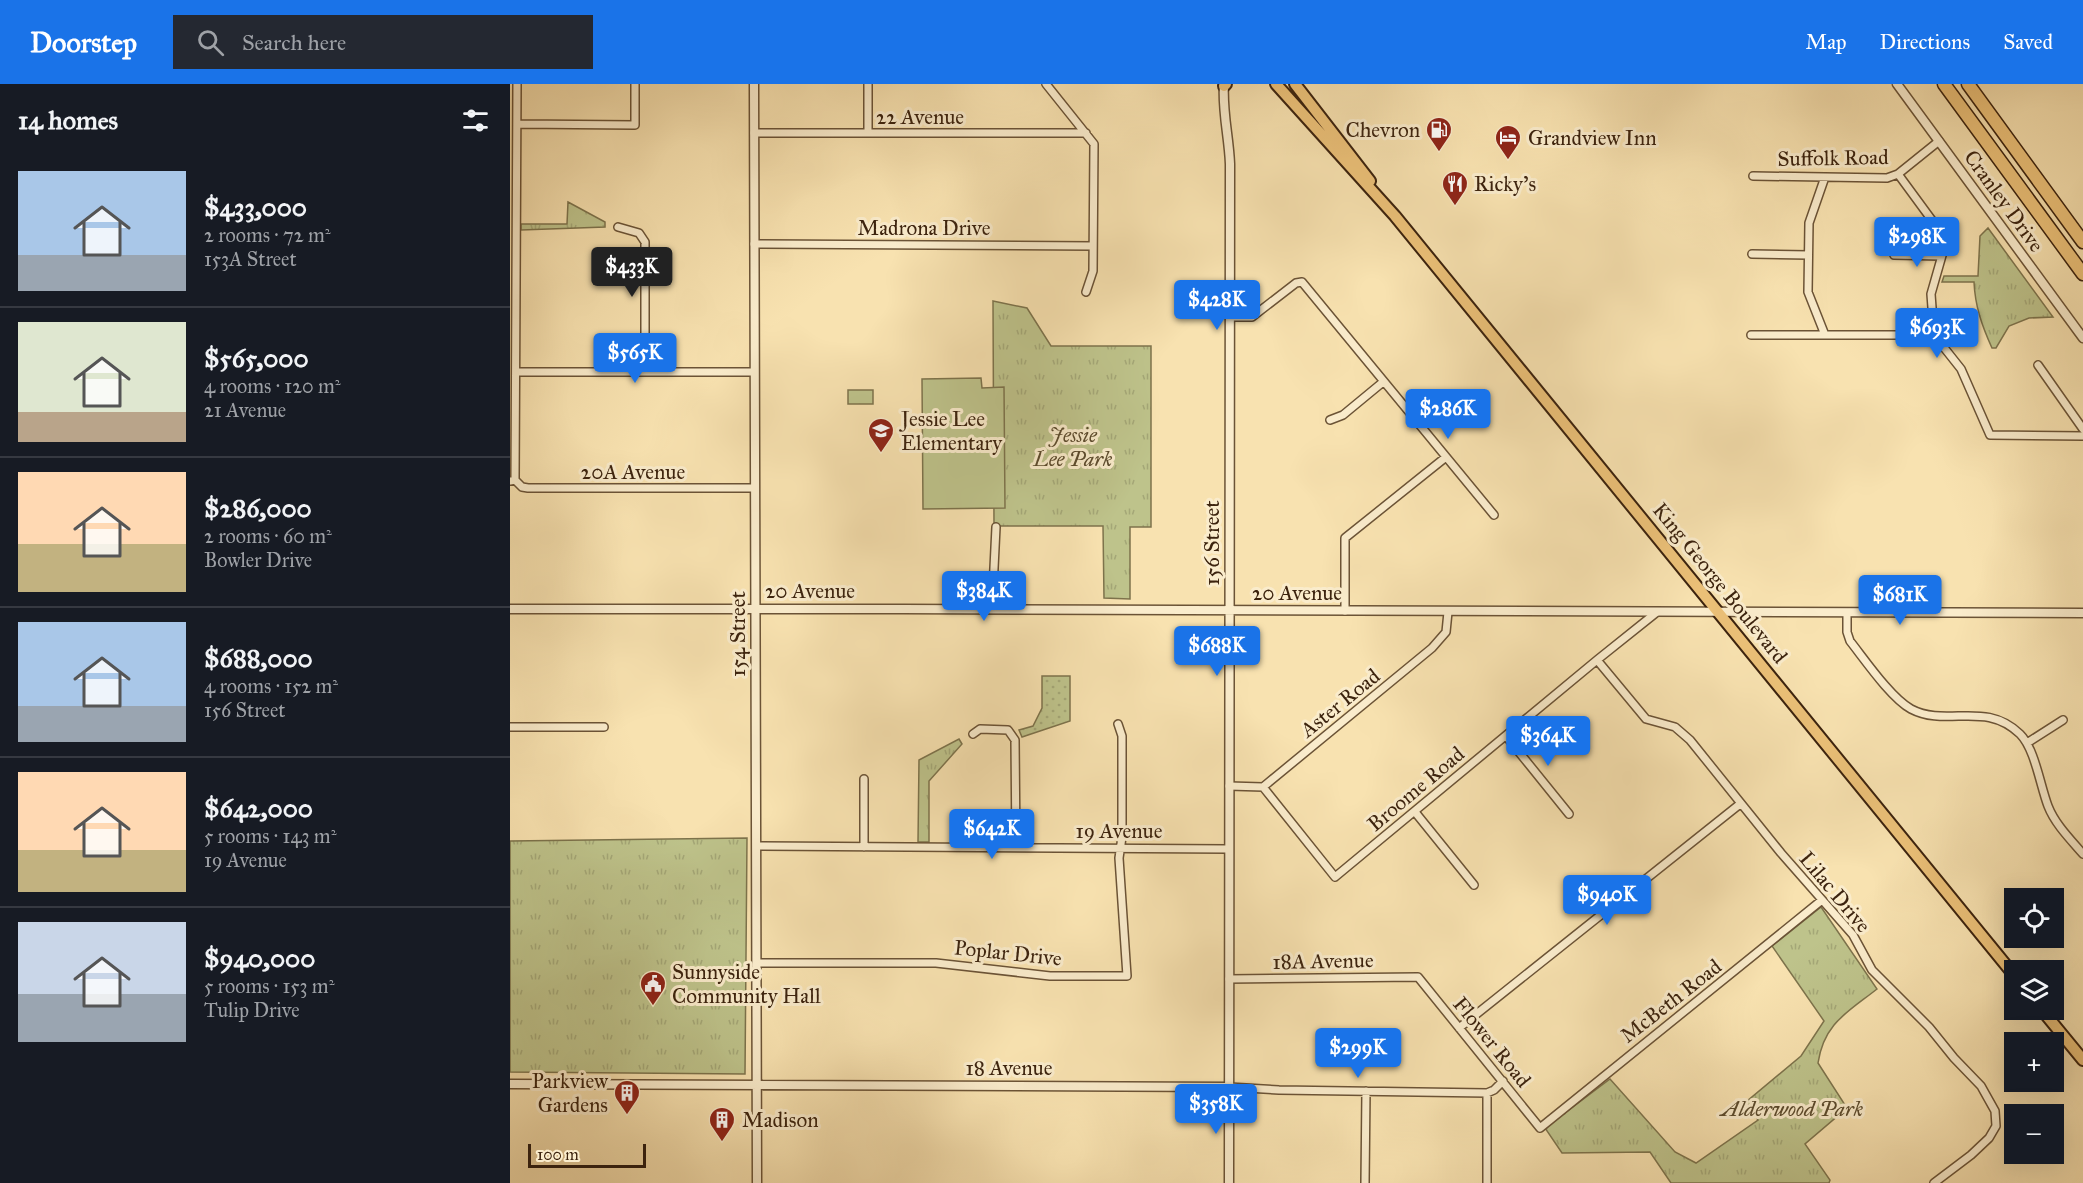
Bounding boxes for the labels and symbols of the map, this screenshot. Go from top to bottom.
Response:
street label: 22 Avenue [876,104,964,130]
fuel station icon: Chevron [1424,115,1454,153]
place label: Chevron [1345,117,1420,143]
hotel icon: Grandview Inn [1493,123,1523,161]
place label: Grandview Inn [1528,125,1657,151]
street label: Suffolk Road [1777,144,1889,172]
street label: Cranley Drive [1958,145,2050,257]
restaurant icon: Ricky's [1440,169,1470,207]
place label: Ricky's [1474,171,1536,197]
street label: Madrona Drive [858,215,991,241]
pin: $298K [1875,217,1959,268]
pin: $433K [590,247,674,298]
pin: $428K [1175,280,1259,331]
pin: $693K [1895,308,1979,359]
pin: $565K [593,333,677,384]
pin: $286K [1406,389,1490,440]
place label: Jessie Lee Elementary [899,406,1003,456]
school or university icon: Jessie Lee Elementary [866,416,896,454]
park label: Jessie Lee Park [1033,422,1113,472]
street label: 20A Avenue [581,459,685,485]
street label: King George Boulevard [1647,497,1793,669]
street label: 156 Street [1199,500,1225,586]
pin: $384K [942,571,1026,622]
pin: $681K [1858,575,1942,626]
street label: 20 Avenue [765,578,855,604]
street label: 20 Avenue [1252,580,1342,606]
street label: 154 Street [725,591,751,677]
pin: $688K [1175,626,1259,677]
street label: Aster Road [1294,663,1385,744]
pin: $364K [1506,716,1590,767]
street label: Broome Road [1362,741,1470,837]
pin: $642K [950,809,1034,860]
street label: 19 Avenue [1076,818,1163,844]
street label: Lilac Drive [1794,846,1877,938]
pin: $940K [1565,875,1649,926]
street label: Poplar Drive [953,934,1063,972]
street label: 18A Avenue [1272,947,1374,975]
street label: McBeth Road [1615,953,1727,1049]
place label: Sunnyside Community Hall [672,959,821,1009]
public building icon: Sunnyside Community Hall [638,969,668,1007]
street label: Flower Road [1447,991,1537,1093]
pin: $299K [1316,1028,1400,1079]
street label: 18 Avenue [965,1055,1053,1081]
place label: Parkview Gardens [532,1068,608,1118]
building icon: Parkview Gardens [612,1078,642,1116]
pin: $358K [1174,1084,1258,1135]
park label: Alderwood Park [1719,1096,1864,1122]
building icon: Madison [707,1105,737,1143]
place label: Madison [742,1107,819,1133]
scale bar [528,1141,646,1168]

